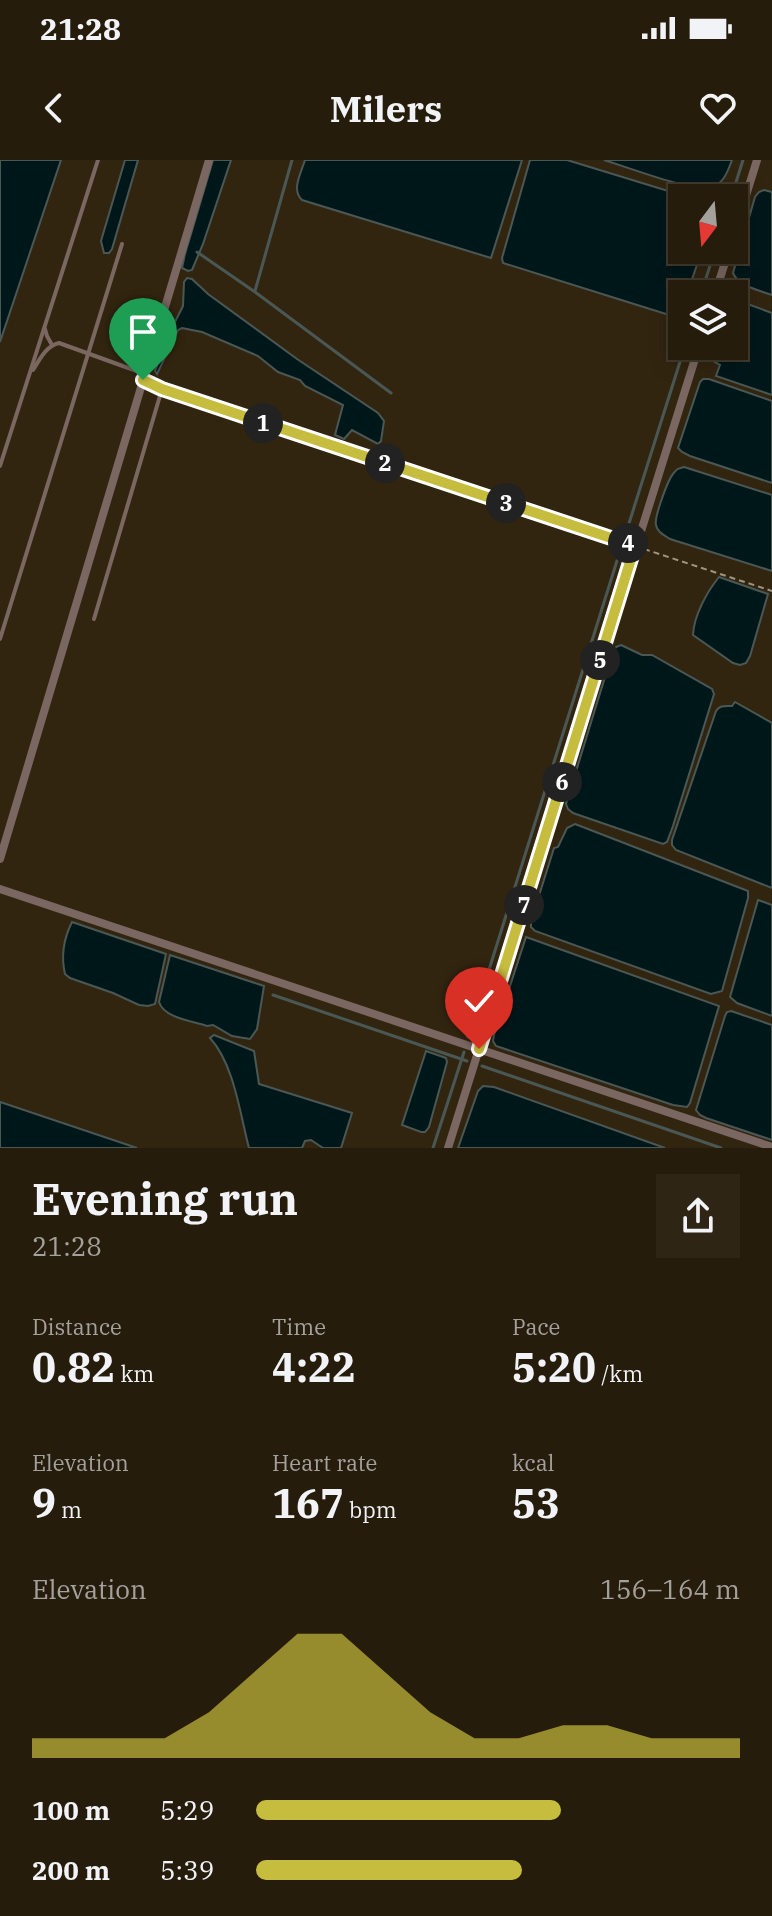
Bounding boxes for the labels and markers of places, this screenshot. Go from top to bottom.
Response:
pin [109,298,177,380]
pin: 1 [243,403,283,443]
pin: 2 [365,443,405,483]
pin: 3 [486,483,526,523]
pin: 4 [608,523,648,563]
pin: 5 [580,640,620,680]
pin: 6 [542,762,582,802]
pin: 7 [504,885,544,925]
pin [445,967,513,1049]

